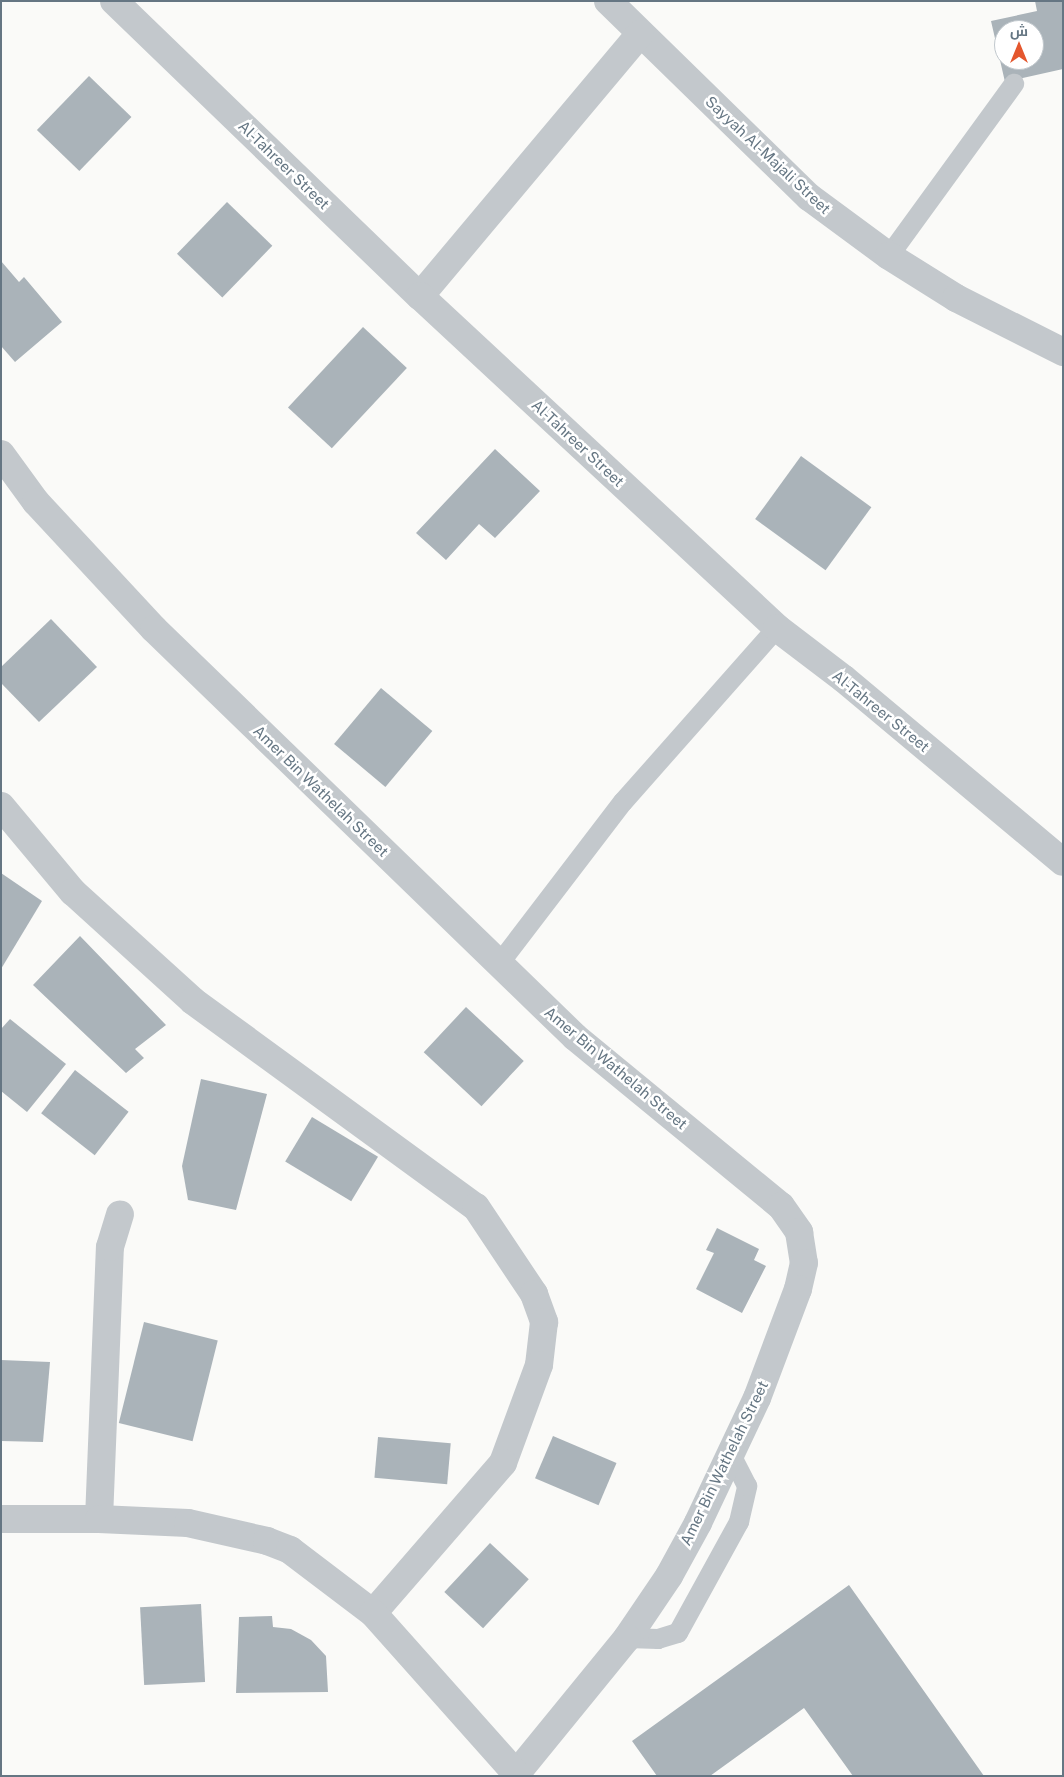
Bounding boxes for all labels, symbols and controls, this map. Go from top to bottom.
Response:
north arrow [994,20,1044,70]
text: ش [1010,23,1028,39]
street label: Sayyah Al-Majali Street [702,92,834,218]
street label: Al-Tahreer Street [235,117,333,213]
street label: Al-Tahreer Street [528,396,628,490]
street label: Al-Tahreer Street [829,666,933,756]
street label: Amer Bin Wathelah Street [250,722,392,860]
street label: Amer Bin Wathelah Street [541,1003,691,1133]
street label: Amer Bin Wathelah Street [676,1378,772,1548]

